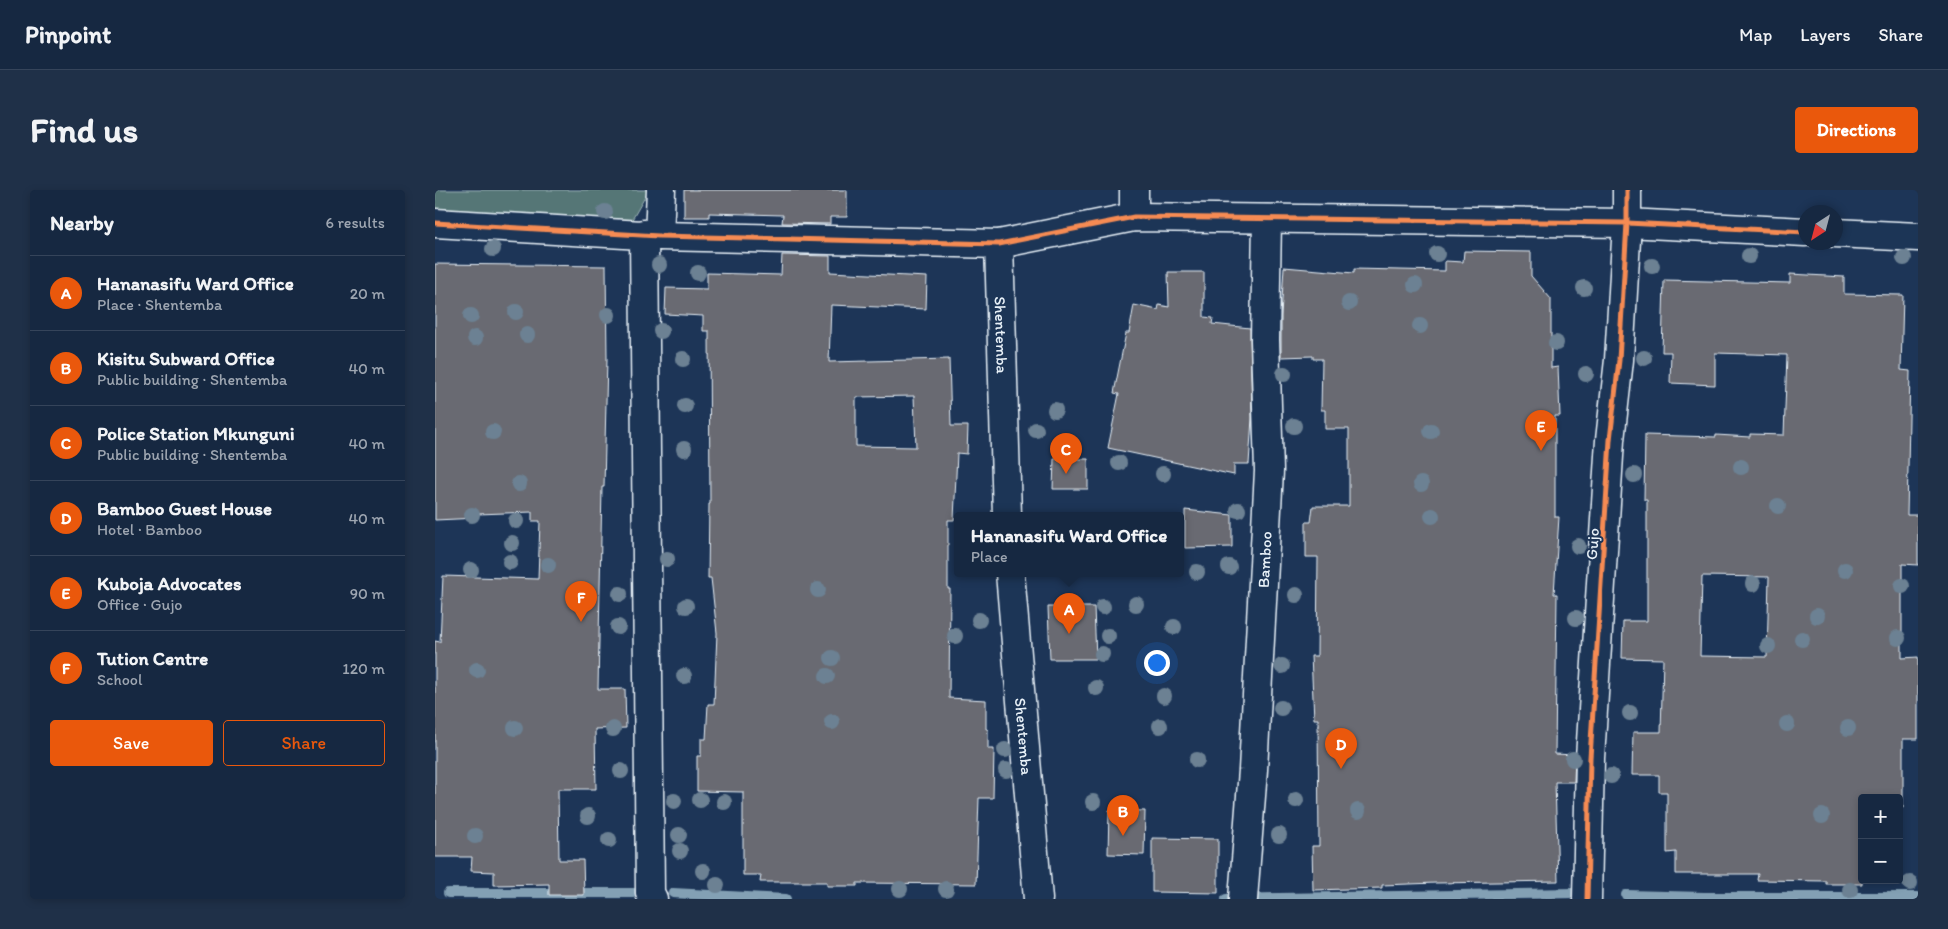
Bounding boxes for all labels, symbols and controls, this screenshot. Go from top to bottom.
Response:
text: Pinpoint [25,20,111,49]
text: Map [1739,24,1772,46]
text: Layers [1800,24,1850,46]
text: Share [1878,24,1923,46]
button: Directions [1795,107,1918,153]
text: Find us [30,109,138,151]
north arrow [1798,205,1843,250]
text: Nearby [50,210,114,235]
text: 6 results [325,213,385,232]
text: Hananasifu Ward Office [97,272,294,295]
text: A [61,284,71,303]
text: 20 m [350,284,385,303]
text: Place · Shentemba [97,295,222,314]
street label: Shentemba [991,296,1012,375]
text: Kisitu Subward Office [97,347,275,370]
text: B [61,359,71,378]
text: 40 m [348,359,385,378]
text: Public building · Shentemba [97,370,287,389]
pin: E [1525,410,1557,451]
text: Police Station Mkunguni [97,422,295,445]
pin: C [1050,433,1082,474]
text: C [61,434,71,453]
text: 40 m [348,434,385,453]
text: Public building · Shentemba [97,445,287,464]
text: Bamboo Guest House [97,497,272,520]
text: D [61,509,71,528]
text: 40 m [348,509,385,528]
popup [954,512,1184,577]
text: Hotel · Bamboo [97,520,202,539]
text: Hananasifu Ward Office [971,524,1167,547]
street label: Gujo [1582,527,1603,561]
street label: Bamboo [1254,531,1276,589]
text: Place [971,547,1008,566]
text: Kuboja Advocates [97,572,241,595]
pin: F [565,581,597,622]
text: E [62,584,70,603]
text: 90 m [350,584,385,603]
pin: A [1053,593,1085,634]
text: Office · Gujo [97,595,183,614]
text: Tution Centre [97,647,208,670]
your location [1144,650,1170,676]
text: F [62,659,70,678]
text: 120 m [342,659,385,678]
text: School [97,670,143,689]
street label: Shentemba [1011,697,1036,777]
button: Save [50,720,213,766]
button: Share [223,720,385,766]
pin: D [1325,728,1357,769]
map controls [1858,794,1903,884]
button: + [1858,794,1903,839]
pin: B [1107,795,1139,836]
button: − [1858,839,1903,884]

